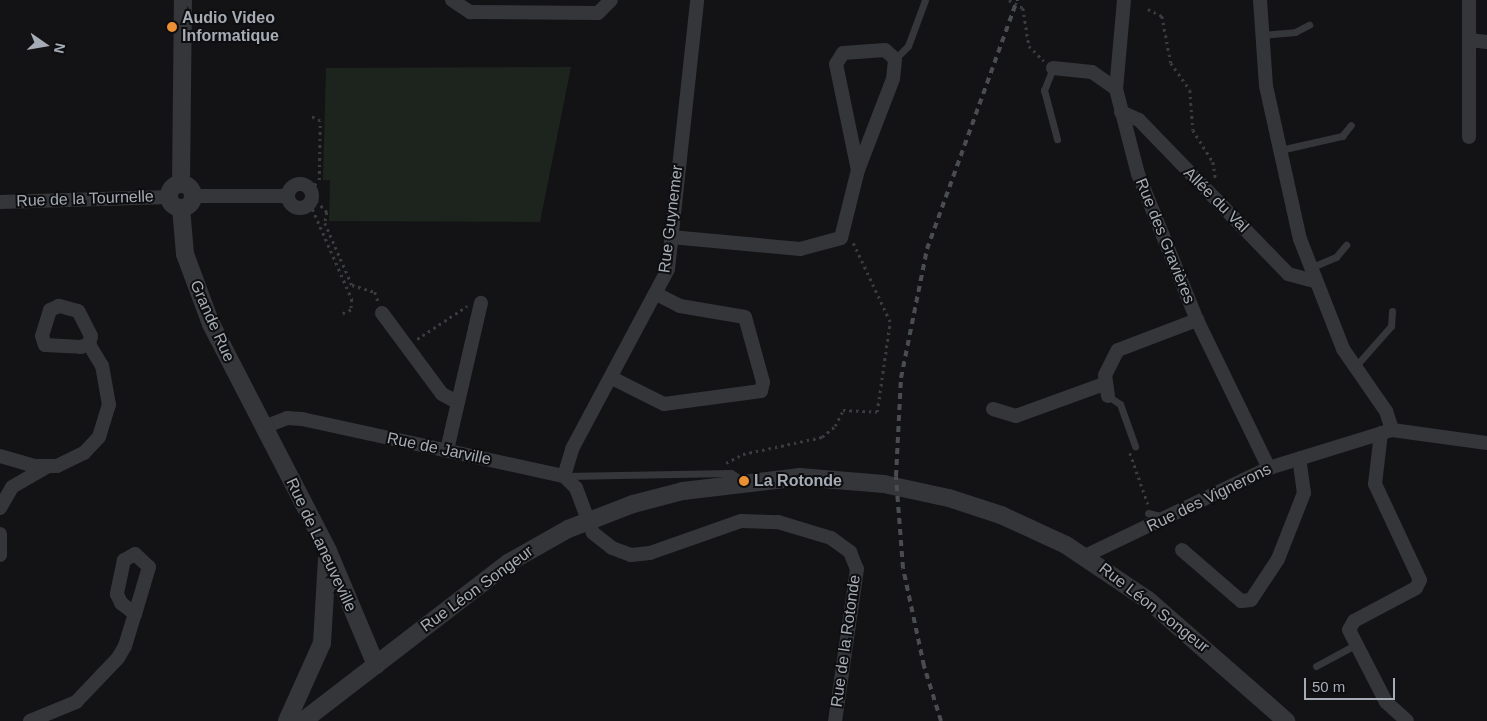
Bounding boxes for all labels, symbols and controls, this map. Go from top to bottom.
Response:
place label: Audio Video Informatique [182,8,279,46]
north arrow [20,20,70,70]
marker: Audio Video Informatique [166,21,178,33]
text: N [51,42,69,55]
street label: Allée du Val [1179,163,1253,237]
street label: Rue Guynemer [655,164,687,274]
street label: Rue des Gravières [1131,176,1199,306]
street label: Rue de la Tournelle [16,187,154,211]
street label: Grande Rue [186,277,238,365]
street label: Rue de Jarville [385,429,493,469]
street label: Rue des Vignerons [1144,460,1274,536]
place label: La Rotonde [754,471,842,491]
street label: Rue de Laneuveville [282,475,360,615]
marker: La Rotonde [738,475,750,487]
street label: Rue Léon Songeur [417,542,537,636]
street label: Rue Léon Songeur [1095,559,1213,657]
street label: Rue de la Rotonde [827,574,865,708]
scale bar [1307,668,1398,700]
text: 50 m [1312,678,1345,695]

